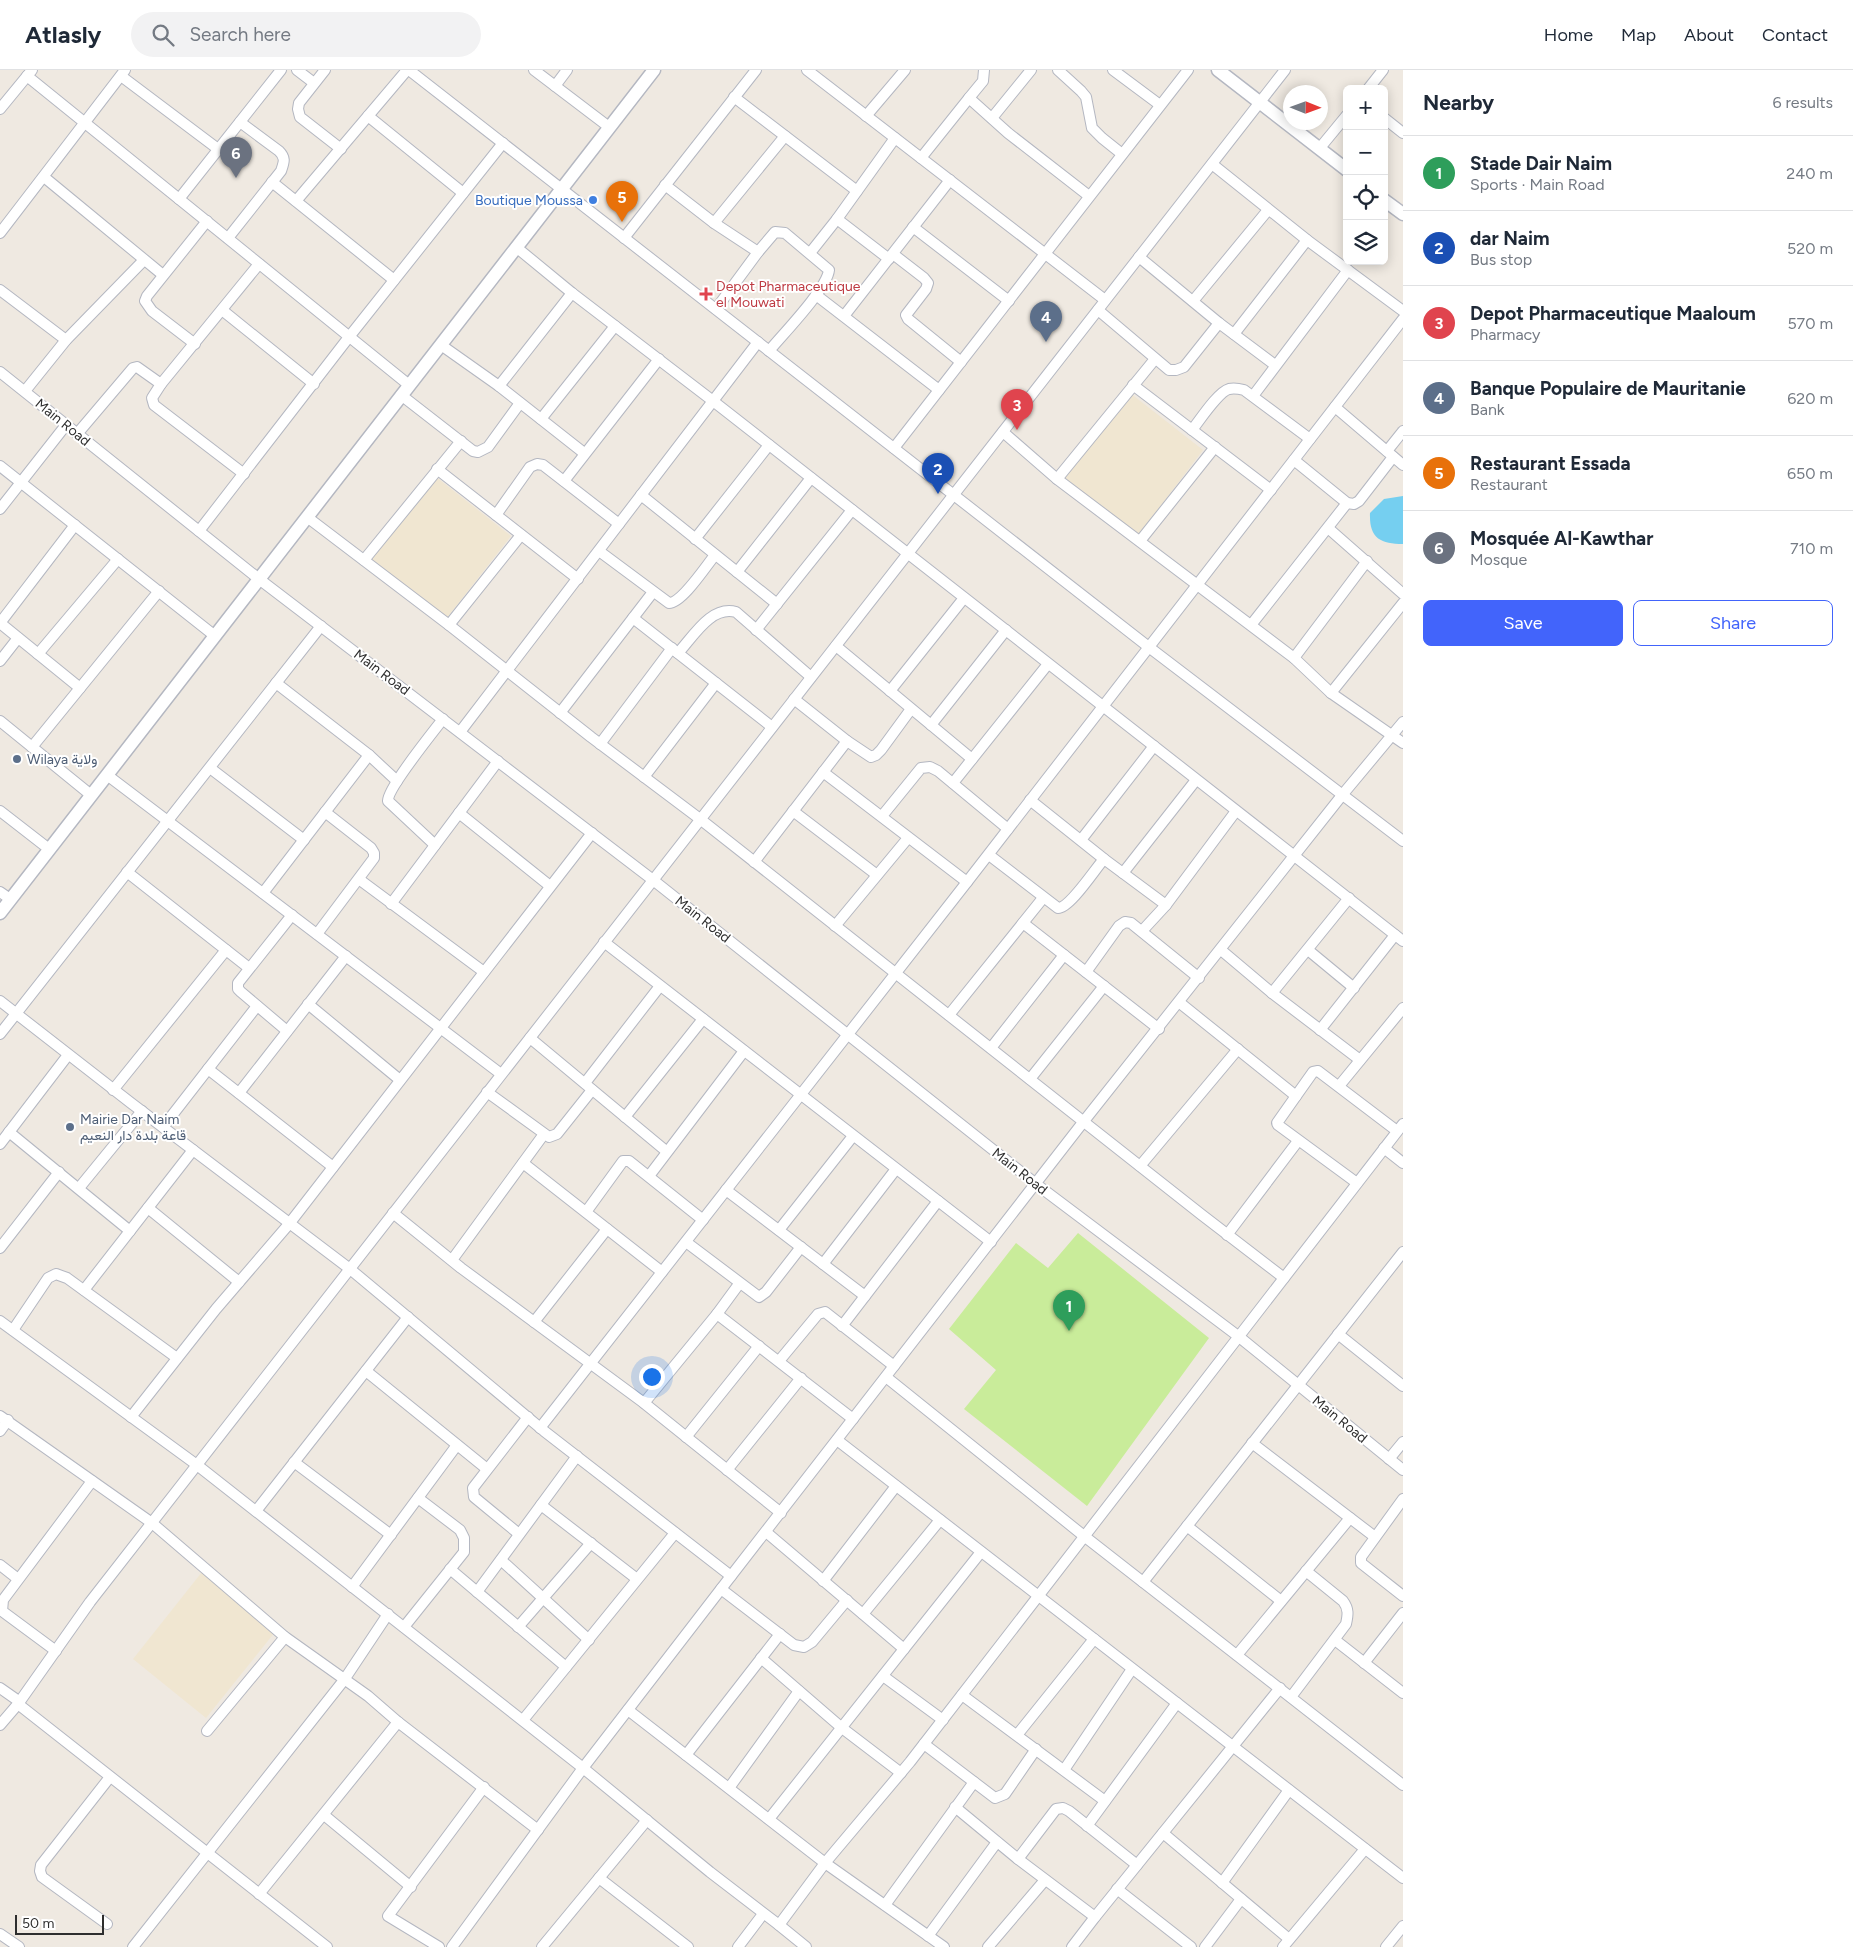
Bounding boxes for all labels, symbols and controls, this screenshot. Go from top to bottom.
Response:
search box [131,12,481,57]
text: Atlasly [25,20,101,49]
icon: search [149,21,177,49]
text: Search here [189,23,291,46]
text: Home [1544,24,1593,46]
text: Map [1621,24,1656,46]
text: About [1684,24,1734,46]
text: Contact [1762,24,1828,46]
north arrow [1283,85,1328,130]
map controls [1343,85,1388,265]
button: + [1343,85,1388,130]
text: Nearby [1423,90,1494,115]
text: 6 results [1772,93,1833,112]
button: − [1343,130,1388,175]
pin: 6 [220,137,252,178]
text: Stade Dair Naim [1470,152,1612,175]
text: 1 [1436,164,1442,183]
text: 240 m [1786,164,1833,183]
button: locate [1343,175,1388,220]
text: Sports · Main Road [1470,175,1605,194]
pin: 5 [606,181,638,222]
place label: Boutique Moussa [475,192,583,209]
marker: Boutique Moussa [587,194,599,206]
button: layers [1343,220,1388,265]
text: dar Naim [1470,227,1550,250]
text: 2 [1434,239,1444,258]
text: 520 m [1787,239,1833,258]
text: Bus stop [1470,250,1532,269]
place label: Depot Pharmaceutique el Mouwati [716,278,861,311]
marker: Depot Pharmaceutique el Mouwati [700,288,712,300]
pin: 4 [1030,301,1062,342]
text: Depot Pharmaceutique Maaloum [1470,302,1756,325]
text: 3 [1435,314,1443,333]
text: 570 m [1787,314,1833,333]
text: Pharmacy [1470,325,1540,344]
text: Banque Populaire de Mauritanie [1470,377,1746,400]
pin: 3 [1001,389,1033,430]
text: 4 [1434,389,1444,408]
text: 620 m [1787,389,1833,408]
street label: Main Road [32,395,94,450]
text: Bank [1470,400,1505,419]
text: Restaurant Essada [1470,452,1631,475]
pin: 2 [922,453,954,494]
text: 5 [1434,464,1444,483]
text: 650 m [1787,464,1833,483]
text: Restaurant [1470,475,1548,494]
text: Mosquée Al-Kawthar [1470,527,1653,550]
text: 6 [1434,539,1444,558]
text: 710 m [1790,539,1833,558]
text: Mosque [1470,550,1527,569]
button: Save [1423,600,1623,646]
button: Share [1633,600,1833,646]
street label: Main Road [350,646,413,699]
place label: Wilaya ولاية [27,751,97,768]
marker: Wilaya ولاية [11,753,23,765]
street label: Main Road [672,892,734,946]
place label: Mairie Dar Naim قاعة بلدة دار النعيم [80,1111,186,1144]
marker: Mairie Dar Naim قاعة بلدة دار النعيم [64,1121,76,1133]
street label: Main Road [989,1144,1051,1198]
pin: 1 [1053,1290,1085,1331]
your location [639,1364,665,1390]
street label: Main Road [1309,1392,1371,1447]
scale bar [15,1912,104,1935]
text: 50 m [22,1915,54,1932]

